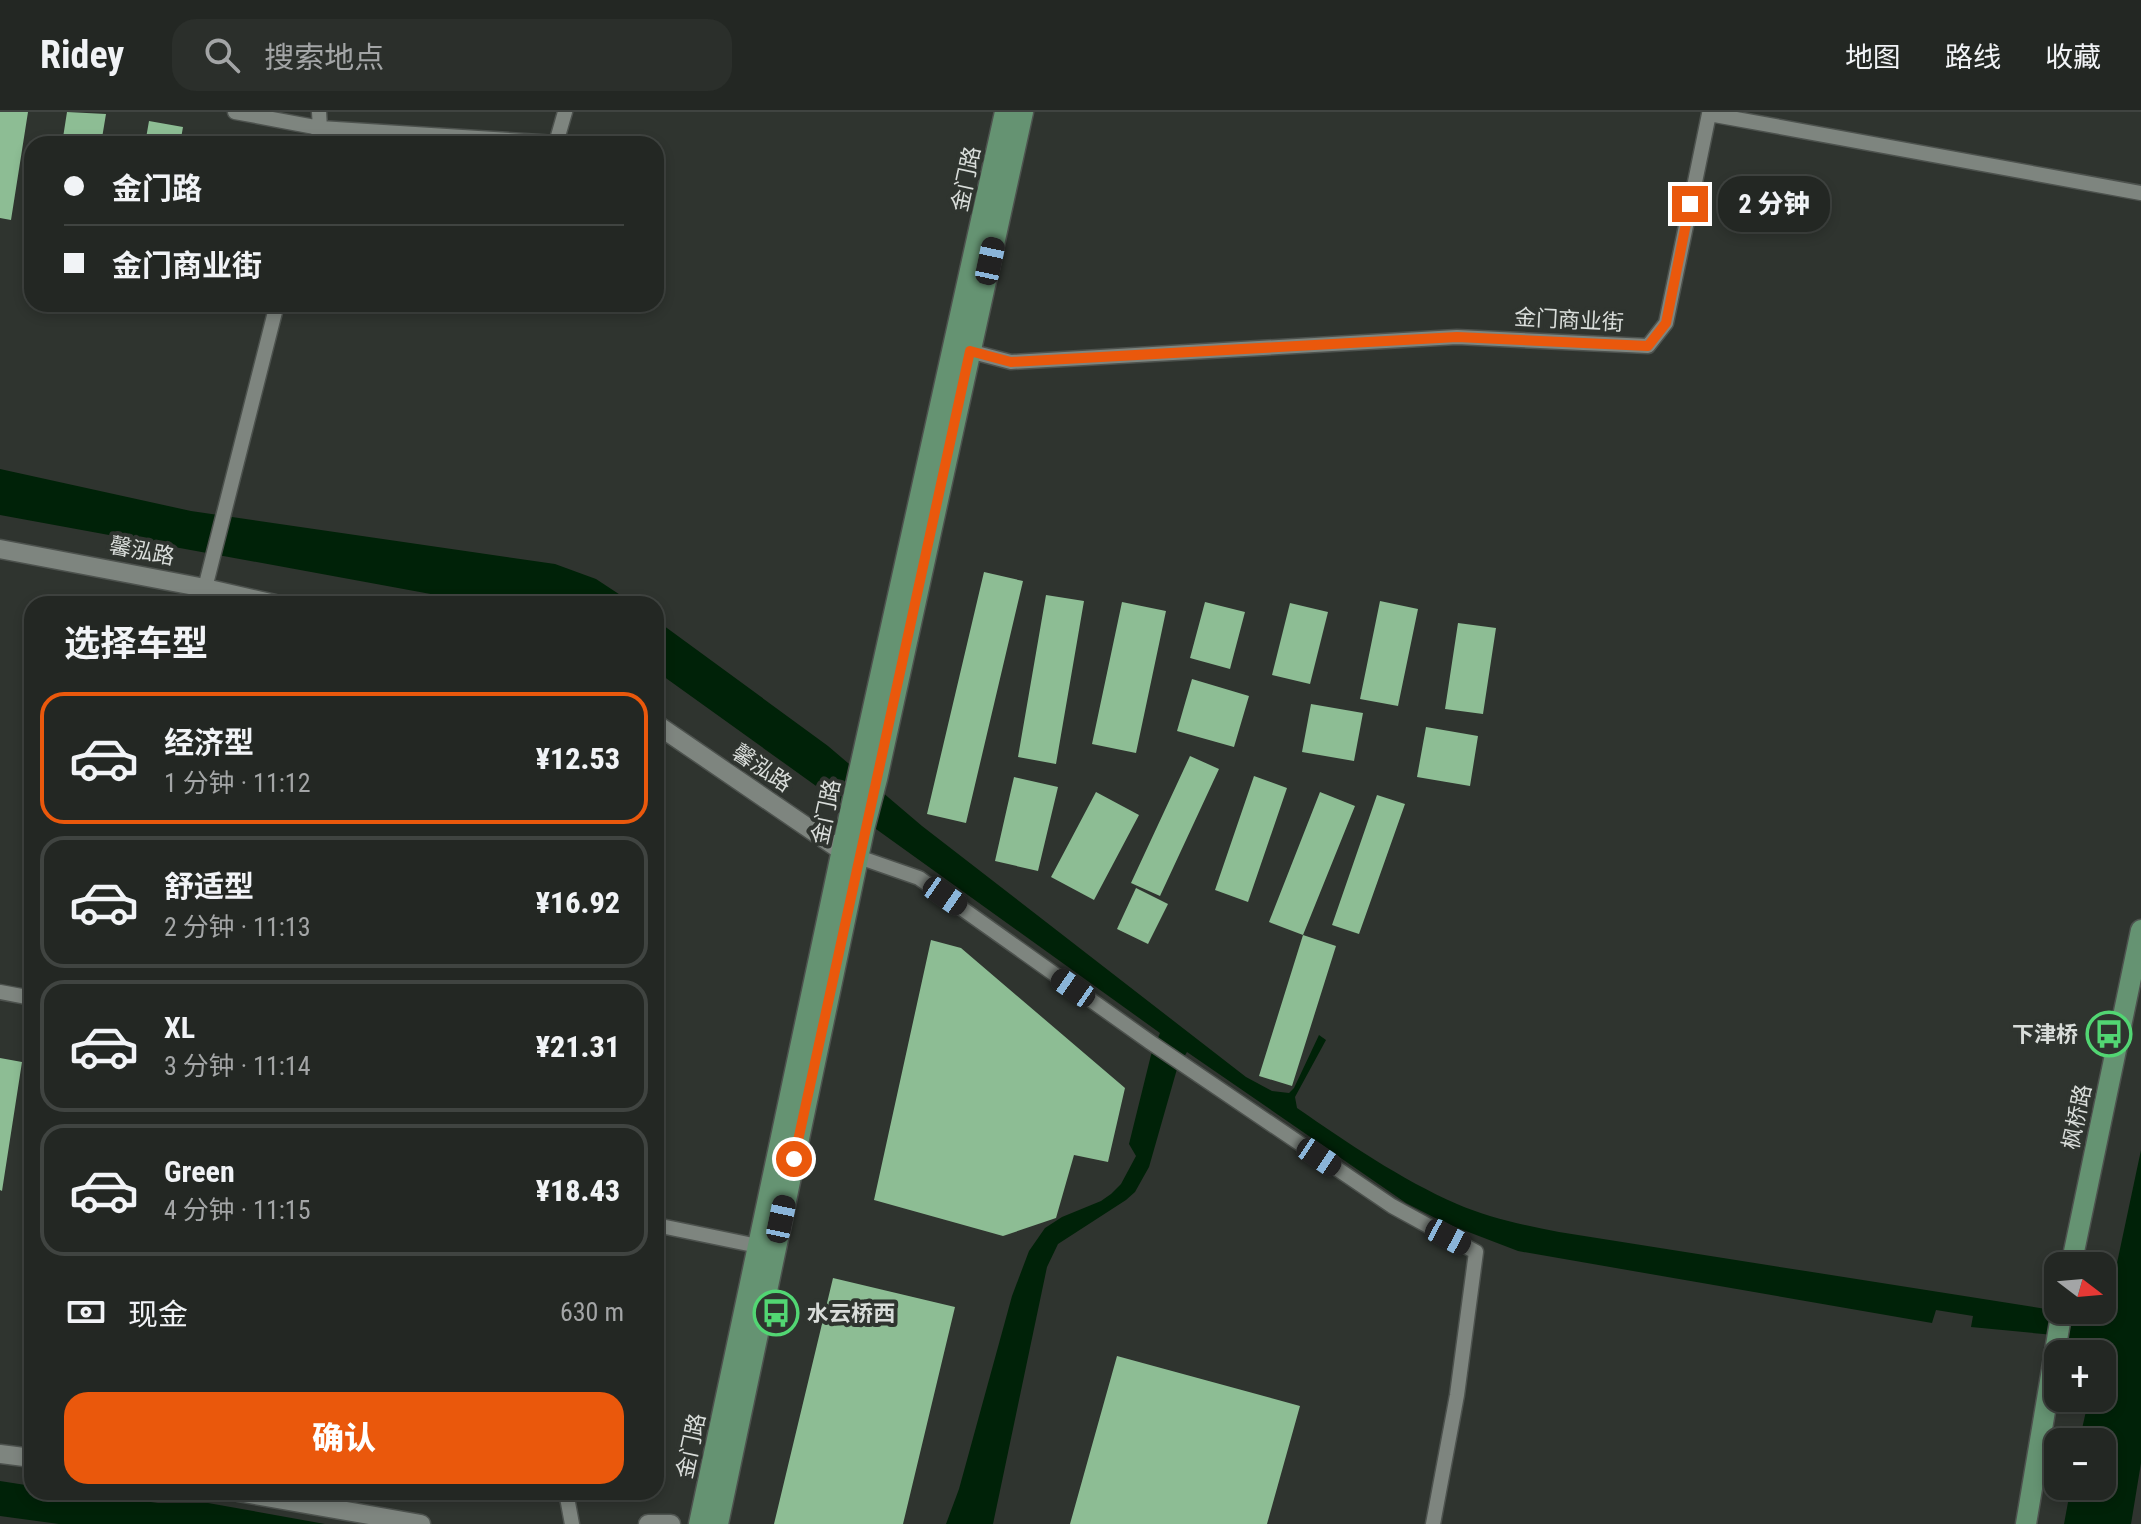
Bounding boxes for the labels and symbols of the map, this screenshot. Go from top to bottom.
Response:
street label: 金门路 [947,144,985,214]
callout: 2 分钟 [1718,176,1830,232]
route end [1672,186,1708,222]
car [973,235,1007,287]
street label: 金门商业街 [1513,305,1625,335]
street label: 馨泓路 [107,532,177,570]
street label: 馨泓路 [728,739,796,797]
street label: 金门路 [807,777,845,847]
car [918,872,972,920]
car [1046,964,1100,1012]
bus stop icon: 下津桥 [2085,1010,2133,1058]
place label: 下津桥 [2012,1022,2078,1047]
street label: 枫桥路 [2058,1082,2096,1152]
car [1292,1134,1346,1180]
route start [776,1141,812,1177]
car [764,1193,798,1245]
car [1421,1215,1475,1259]
north arrow [2044,1252,2116,1324]
bus stop icon: 水云桥西 [752,1289,800,1337]
place label: 水云桥西 [807,1301,895,1326]
street label: 金门路 [672,1411,710,1481]

